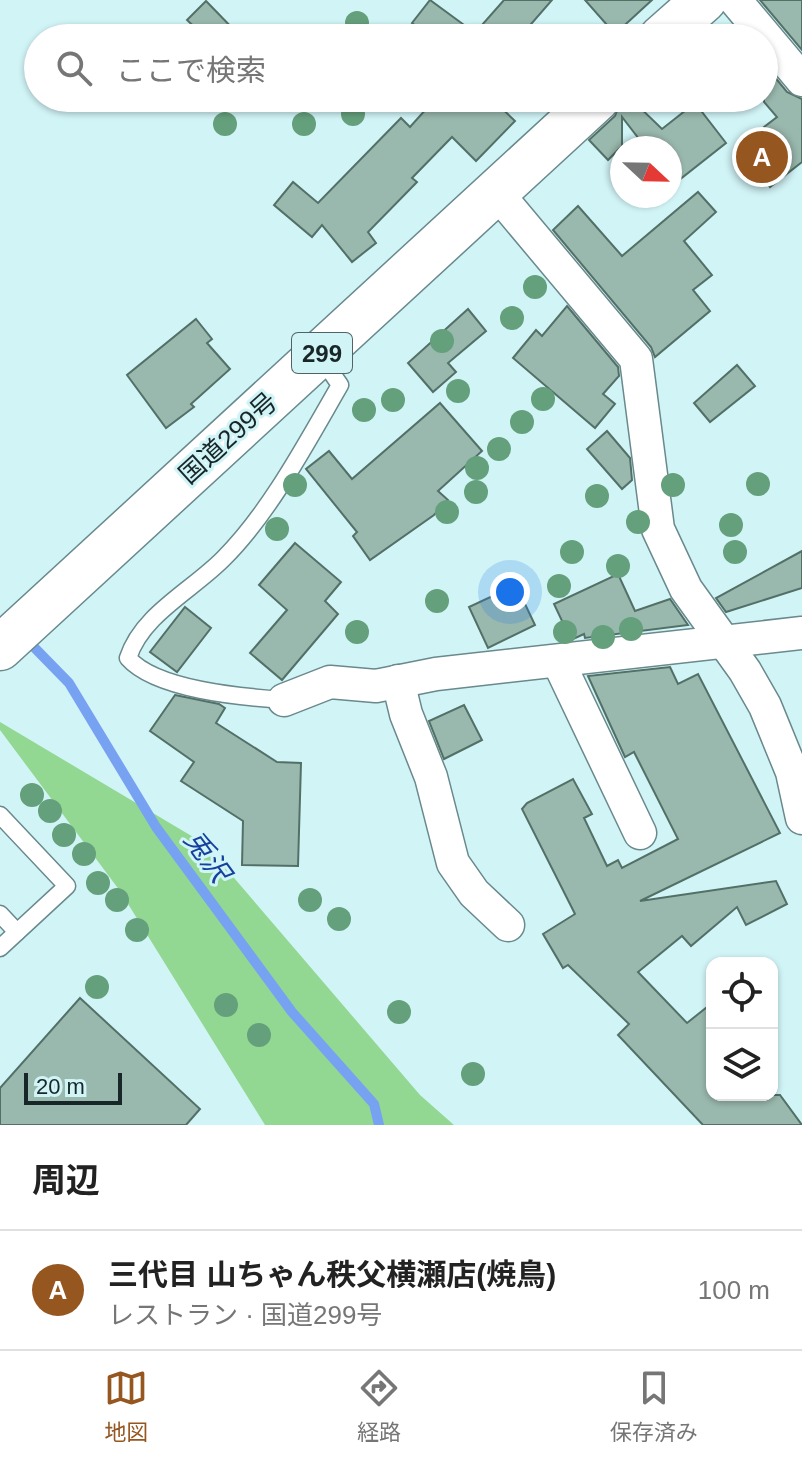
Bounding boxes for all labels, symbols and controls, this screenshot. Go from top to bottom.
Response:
search box [24,24,778,112]
icon: search [52,46,96,90]
text: ここで検索 [116,54,266,87]
pin: A [736,127,788,187]
north arrow [610,136,682,208]
road number: 299 [292,333,352,373]
street label: 国道299号 [173,386,283,490]
your location [490,572,530,612]
water label: 兎沢 [178,824,238,891]
map controls [706,957,778,1101]
button: locate [706,957,778,1029]
button: layers [706,1029,778,1101]
scale bar [24,1069,122,1105]
text: 20 m [36,1074,85,1099]
text: 周辺 [32,1161,100,1199]
text: 三代目 山ちゃん秩父横瀬店(焼鳥) [108,1258,556,1291]
text: A [49,1275,67,1305]
text: 100 m [698,1275,770,1305]
text: レストラン · 国道299号 [108,1300,383,1330]
tab: 地図 [104,1366,148,1446]
tab: 経路 [357,1366,401,1446]
tab: 保存済み [610,1366,698,1446]

